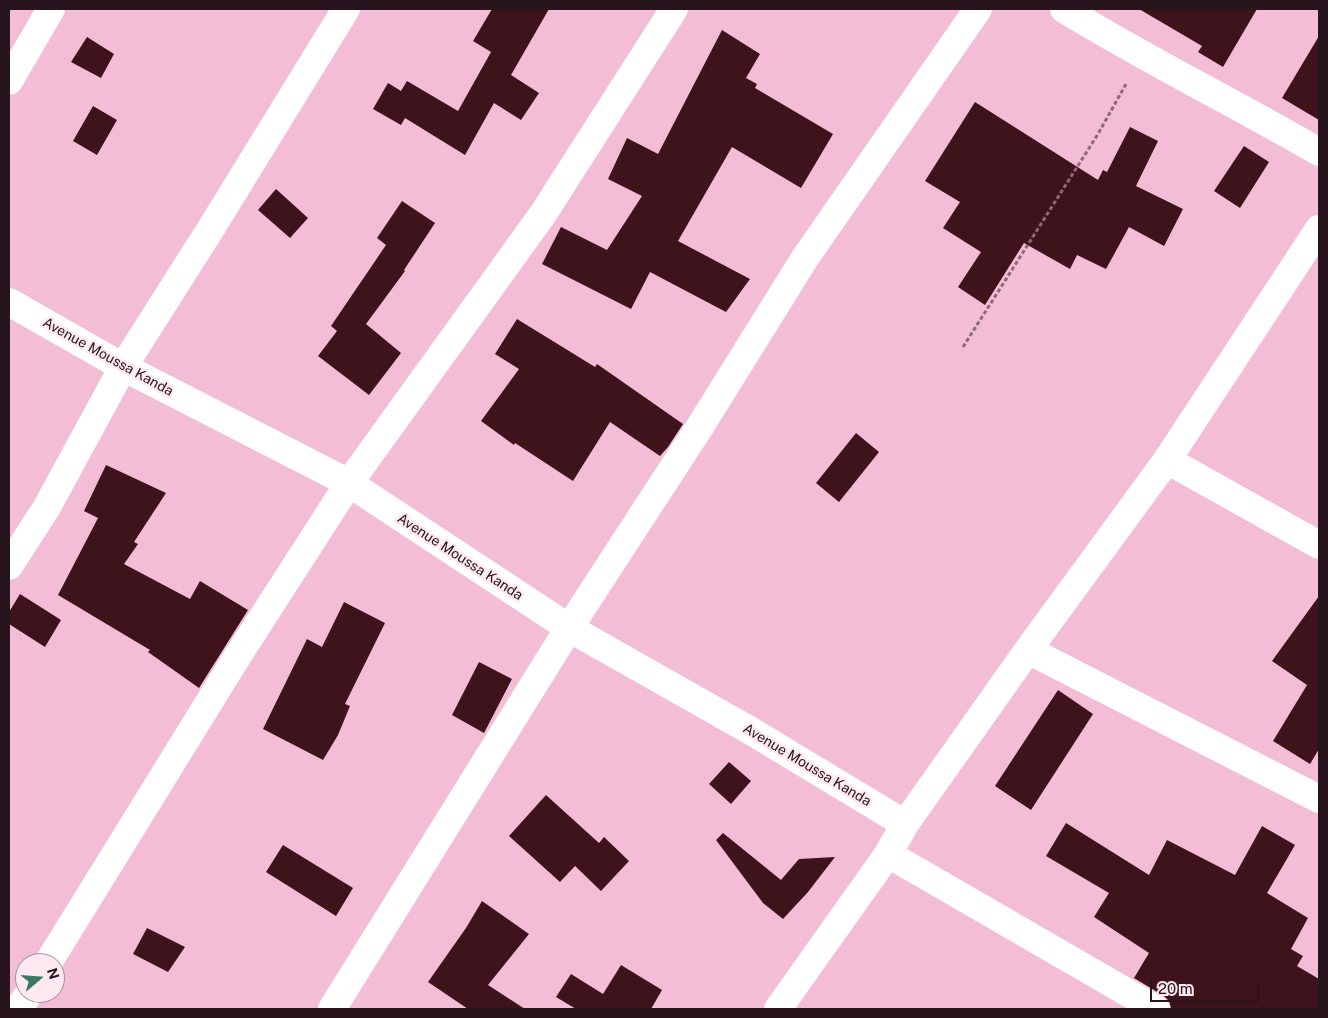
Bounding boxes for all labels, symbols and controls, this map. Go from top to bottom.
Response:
street label: Avenue Moussa Kanda [40,314,176,400]
street label: Avenue Moussa Kanda [394,510,526,604]
street label: Avenue Moussa Kanda [740,720,874,810]
north arrow [15,953,65,1003]
text: N [44,966,63,981]
scale bar [1153,970,1262,1002]
text: 20 m [1158,980,1193,997]

